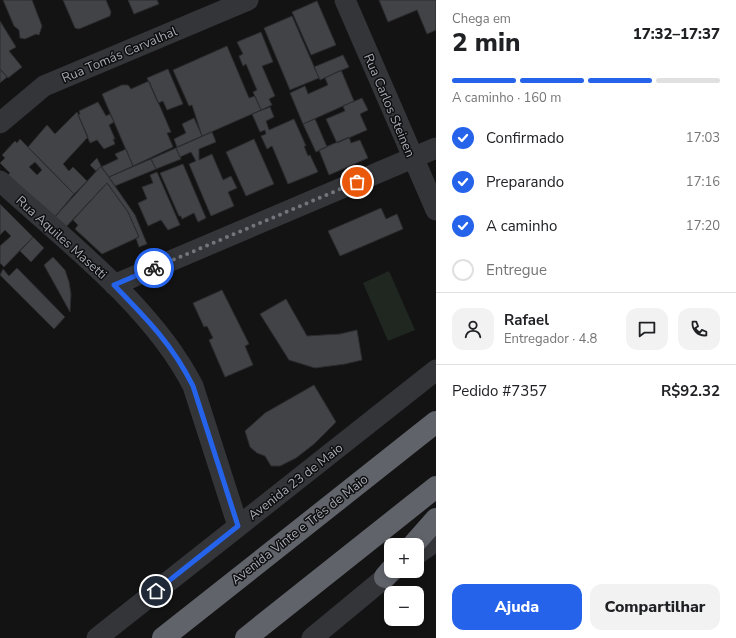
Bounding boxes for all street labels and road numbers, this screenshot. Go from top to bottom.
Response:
street label: Rua Tomás Carvalhal [59,22,180,87]
street label: Rua Carlos Steinen [359,51,419,160]
street label: Rua Aquiles Masetti [12,192,111,284]
street label: Avenida 23 de Maio [244,439,347,525]
street label: Avenida Vinte e Três de Maio [227,471,372,589]

